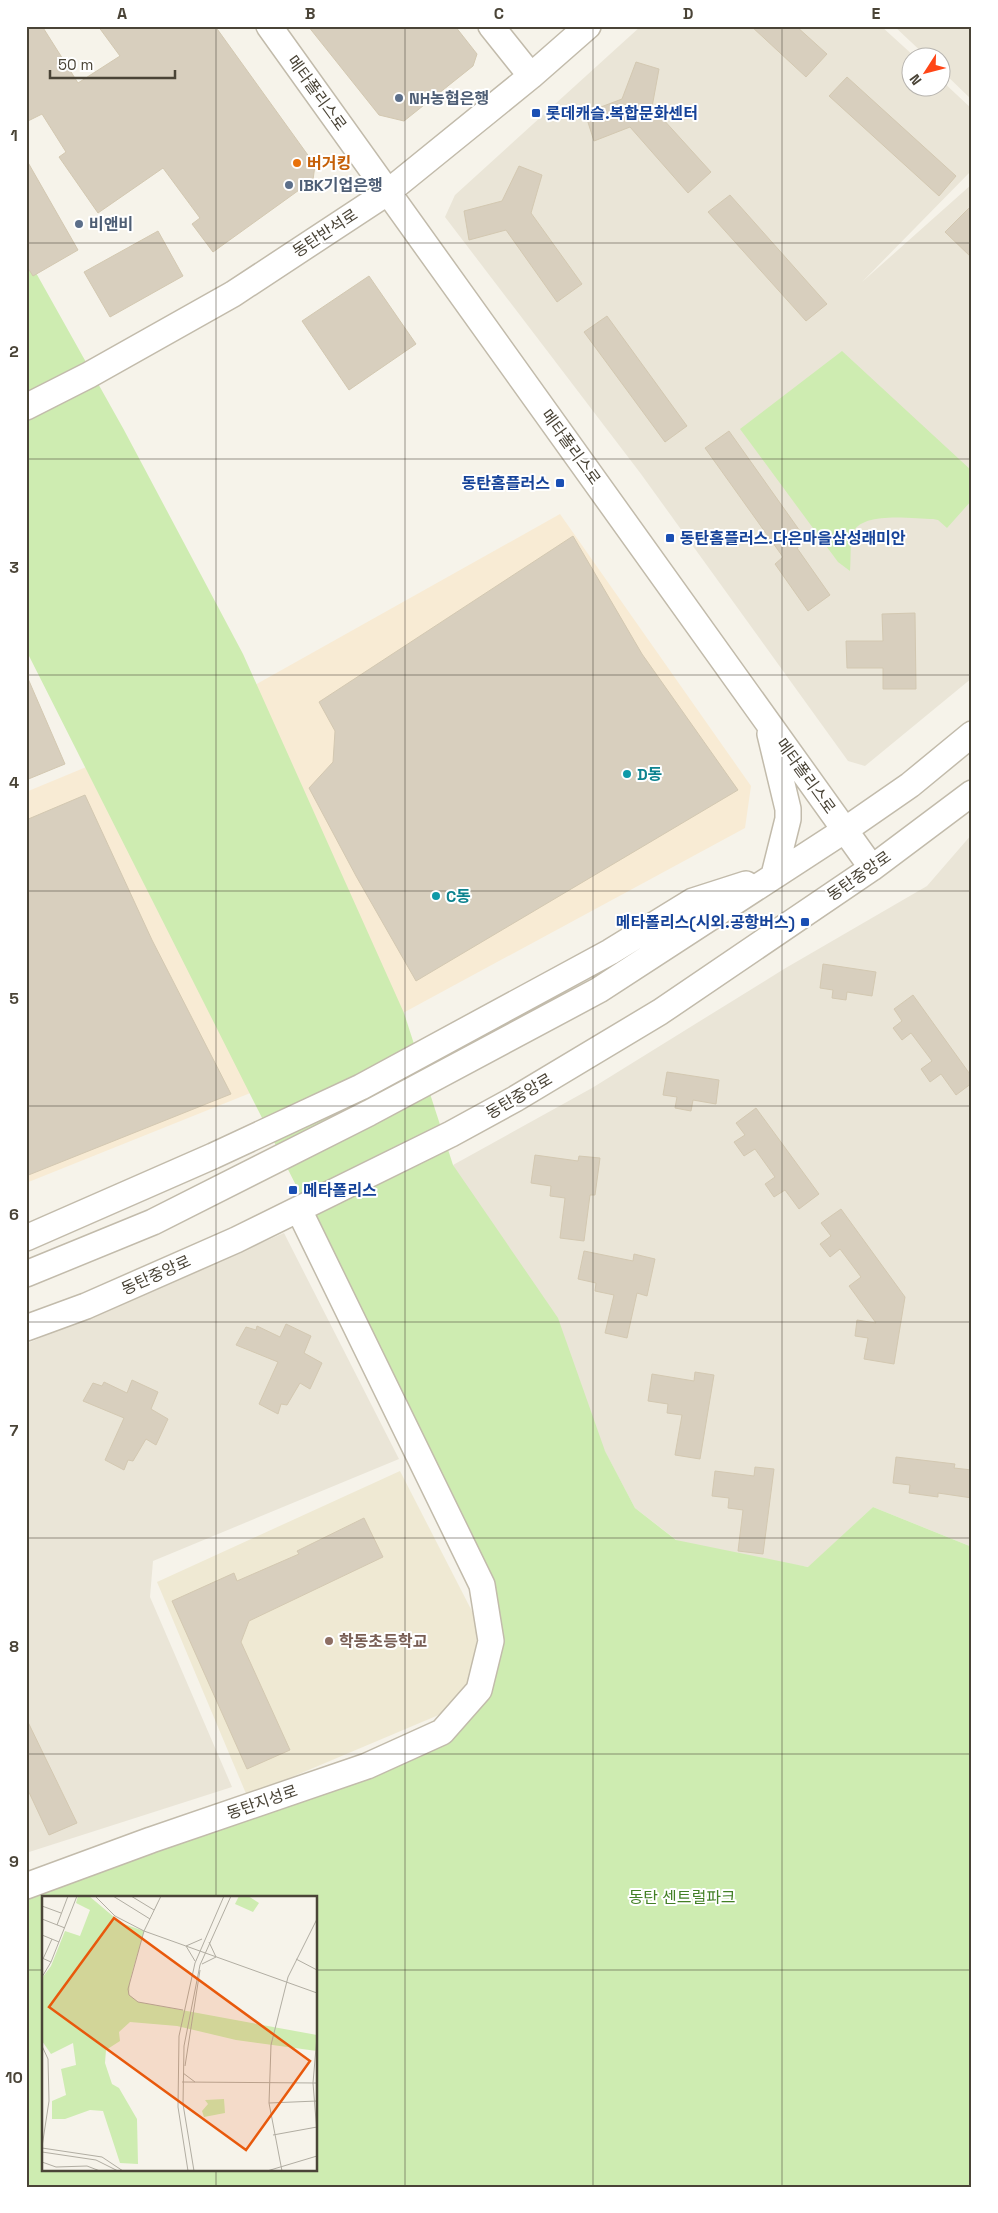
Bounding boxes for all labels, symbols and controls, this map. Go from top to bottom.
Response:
text: A [117,3,127,24]
text: B [305,3,315,24]
text: C [494,3,504,24]
text: D [683,3,693,24]
text: E [872,3,881,24]
scale bar [50,48,175,80]
north arrow [900,48,950,98]
street label: 메타폴리스로 [283,51,352,135]
text: 50 m [58,55,93,74]
text: N [905,71,926,89]
place label: NH농협은행 [409,88,489,109]
marker: NH농협은행 [393,92,405,104]
place label: 롯데캐슬.복합문화센터 [546,103,698,124]
marker: 롯데캐슬.복합문화센터 [530,107,542,119]
text: 1 [10,125,18,146]
place label: 버거킹 [307,153,351,174]
marker: 버거킹 [291,157,303,169]
place label: IBK기업은행 [299,175,383,196]
marker: IBK기업은행 [283,179,295,191]
street label: 동탄반석로 [288,204,362,262]
place label: 비앤비 [89,214,133,235]
marker: 비앤비 [73,218,85,230]
text: 2 [9,341,19,362]
street label: 메타폴리스로 [537,405,606,489]
place label: 동탄홈플러스 [462,473,550,494]
marker: 동탄홈플러스 [554,477,566,489]
place label: 동탄홈플러스.다은마을삼성래미안 [680,528,906,549]
marker: 동탄홈플러스.다은마을삼성래미안 [664,532,676,544]
text: 3 [9,557,19,578]
street label: 메타폴리스로 [772,734,841,818]
place label: D동 [637,764,662,785]
marker: D동 [621,768,633,780]
text: 4 [9,772,19,793]
street label: 동탄중앙로 [823,846,895,906]
place label: C동 [446,886,471,907]
marker: C동 [430,890,442,902]
place label: 메타폴리스(시외.공항버스) [616,912,795,933]
marker: 메타폴리스(시외.공항버스) [799,916,811,928]
text: 5 [9,988,19,1009]
street label: 동탄중앙로 [482,1068,556,1123]
place label: 메타폴리스 [303,1180,377,1201]
marker: 메타폴리스 [287,1184,299,1196]
text: 6 [9,1204,19,1225]
street label: 동탄중앙로 [118,1250,194,1300]
text: 7 [10,1420,19,1441]
place label: 학동초등학교 [339,1631,428,1652]
marker: 학동초등학교 [323,1635,335,1647]
text: 8 [9,1636,19,1657]
street label: 동탄지성로 [224,1780,300,1824]
text: 9 [9,1851,19,1872]
park label: 동탄 센트럴파크 [628,1887,736,1908]
inset map [42,1896,318,2170]
text: 10 [5,2067,23,2088]

